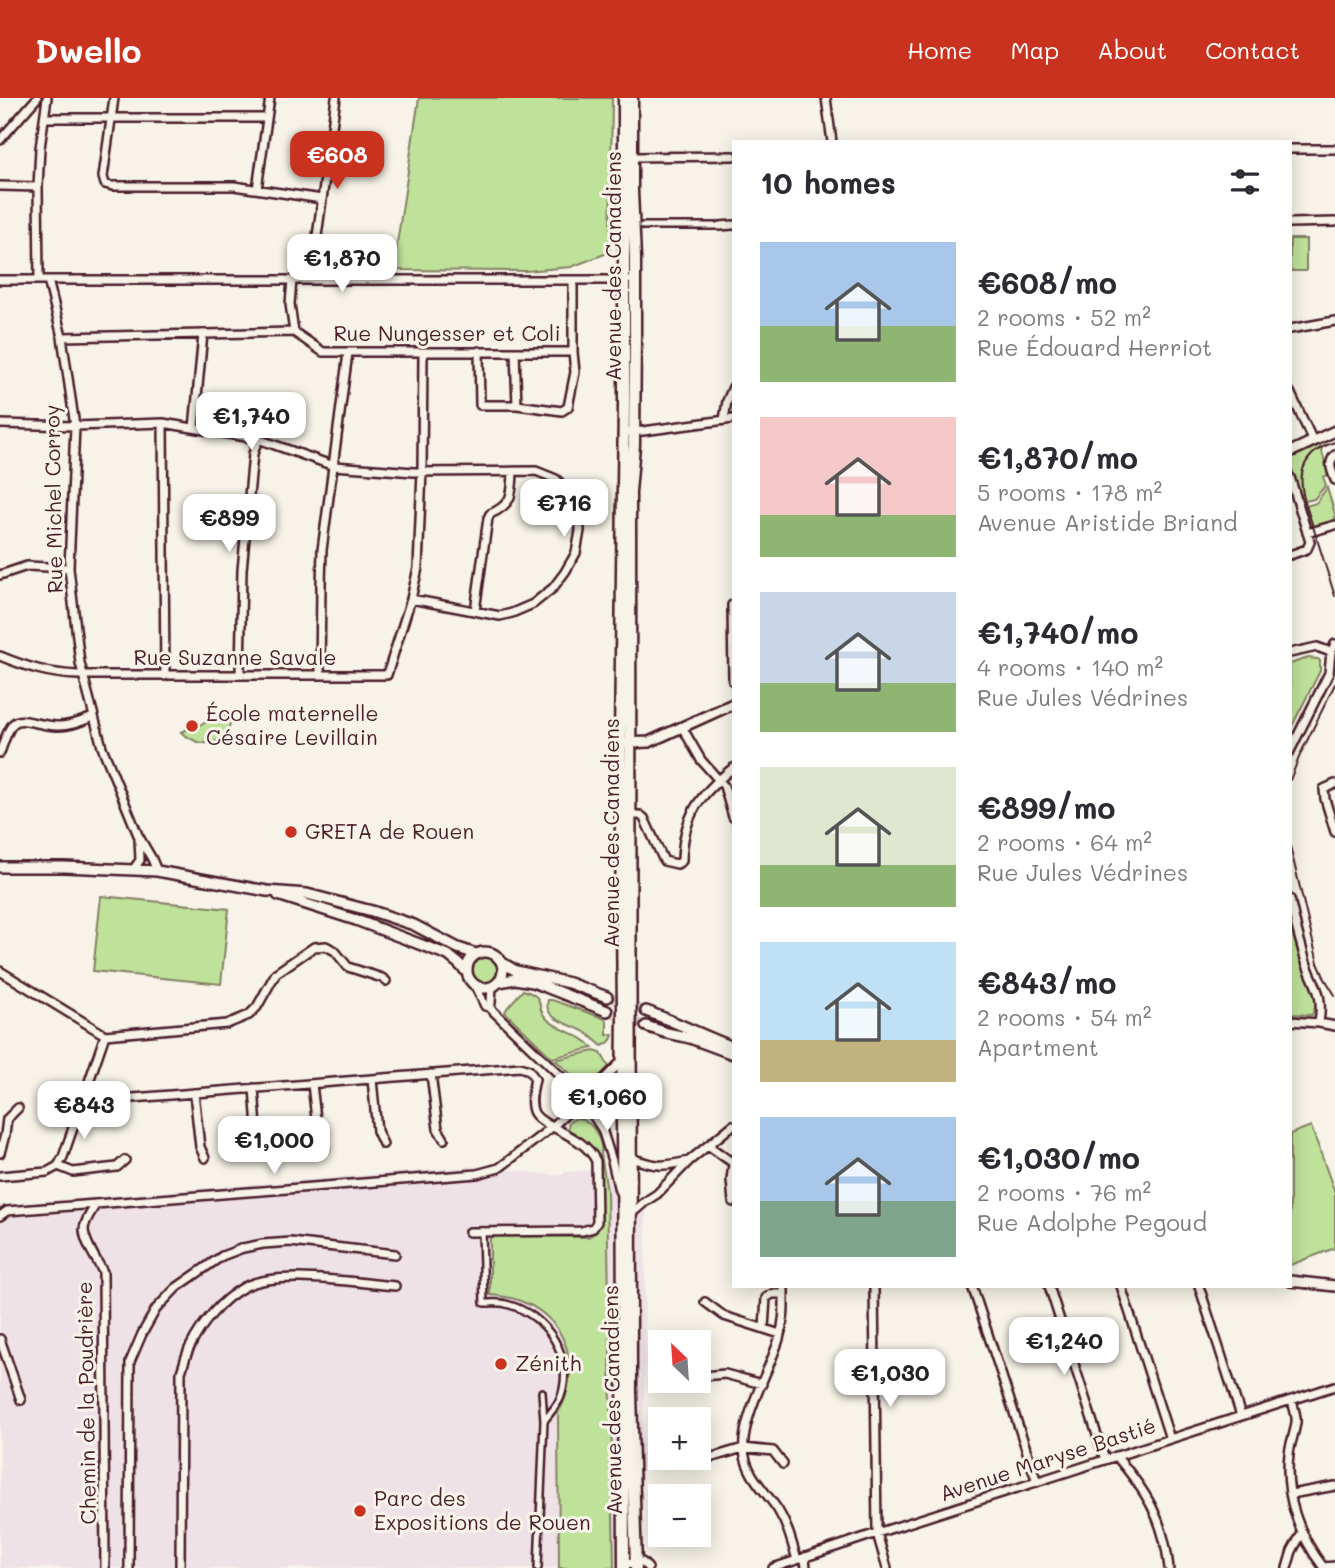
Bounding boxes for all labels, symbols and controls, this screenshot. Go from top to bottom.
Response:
text: Dwello [35,28,142,71]
text: Home [907,34,972,65]
text: Map [1010,34,1059,65]
text: About [1097,34,1167,65]
text: Contact [1205,34,1300,65]
pin: €608 [296,132,378,191]
text: €608 [306,139,368,169]
street label: Avenue des Canadiens [599,151,626,381]
text: 10 homes [760,162,896,202]
icon: filters [1226,163,1264,201]
pin: €1,870 [285,234,399,294]
text: €1,870 [303,242,381,272]
text: €608/mo [977,262,1117,302]
icon: home [816,270,900,354]
text: 2 rooms · 52 m² [977,302,1151,332]
street label: Rue Nungesser et Coli [333,319,561,346]
text: Rue Édouard Herriot [977,332,1212,362]
pin: €1,740 [194,392,308,452]
text: €1,740 [212,400,290,430]
street label: Rue Michel Corroy [37,404,68,594]
text: €1,870/mo [977,437,1138,477]
icon: home [816,445,900,529]
text: 5 rooms · 178 m² [977,477,1162,507]
pin: €716 [523,480,605,539]
text: €716 [536,487,592,517]
pin: €899 [188,494,270,554]
text: €899 [199,502,259,532]
text: Avenue Aristide Briand [977,507,1237,537]
text: €1,740/mo [977,612,1138,652]
icon: home [816,620,900,704]
street label: Rue Suzanne Savale [133,643,337,670]
text: 4 rooms · 140 m² [977,652,1163,682]
text: Rue Jules Védrines [977,682,1188,712]
place label: École maternelle Césaire Levillain [206,699,379,750]
marker: École maternelle Césaire Levillain [184,718,200,734]
street label: Avenue des Canadiens [597,718,624,948]
text: €899/mo [977,787,1116,827]
icon: home [816,795,900,879]
place label: GRETA de Rouen [305,817,474,844]
marker: GRETA de Rouen [283,824,299,840]
text: 2 rooms · 64 m² [977,827,1152,857]
text: Rue Jules Védrines [977,857,1188,887]
text: €843/mo [977,962,1117,1002]
icon: home [816,970,900,1054]
text: 2 rooms · 54 m² [977,1002,1152,1032]
text: Apartment [977,1032,1099,1062]
pin: €1,060 [550,1074,664,1133]
text: €1,060 [567,1081,647,1111]
pin: €843 [43,1082,125,1141]
text: €843 [53,1089,115,1119]
pin: €1,000 [217,1116,331,1176]
text: €1,000 [234,1124,314,1154]
text: €1,030/mo [977,1137,1140,1177]
icon: home [816,1145,900,1229]
text: 2 rooms · 76 m² [977,1177,1151,1207]
text: Rue Adolphe Pegoud [977,1207,1207,1237]
street label: Chemin de la Poudrière [70,1281,101,1525]
street label: Avenue des Canadiens [596,1285,627,1515]
pin: €1,240 [1007,1318,1121,1377]
text: €1,240 [1025,1325,1103,1355]
north arrow [648,1330,710,1393]
map controls [648,1330,711,1547]
place label: Zénith [515,1349,581,1376]
pin: €1,030 [833,1350,947,1409]
marker: Zénith [493,1356,509,1372]
text: €1,030 [850,1357,930,1387]
button: + [648,1407,711,1470]
street label: Avenue Maryse Bastié [936,1411,1159,1506]
place label: Parc des Expositions de Rouen [374,1484,591,1535]
button: − [648,1484,711,1547]
marker: Parc des Expositions de Rouen [352,1503,368,1519]

